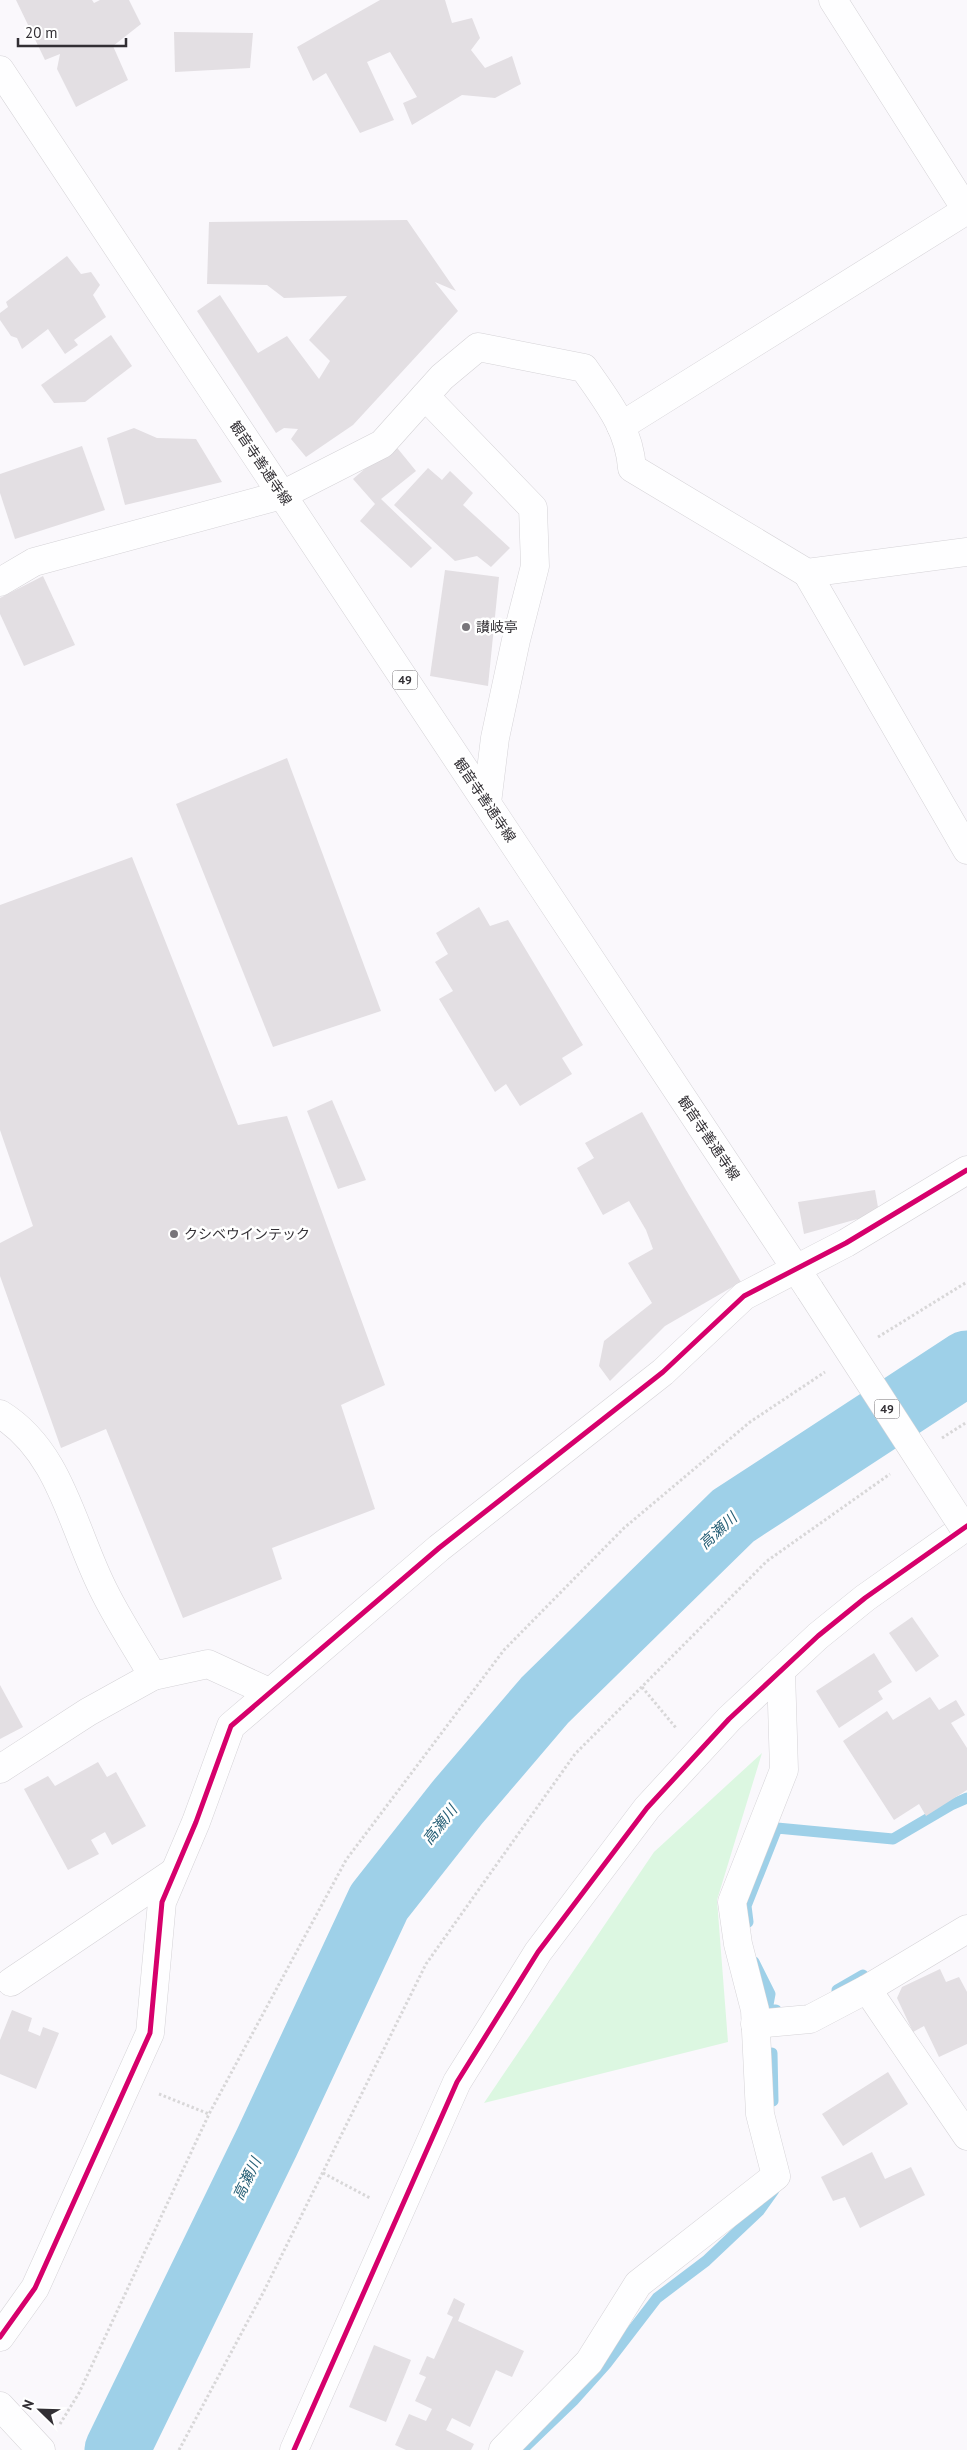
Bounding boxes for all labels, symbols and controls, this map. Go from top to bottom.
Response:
scale bar [18,15,125,47]
text: 20 m [25,23,58,42]
street label: 観音寺善通寺線 [226,417,296,509]
place label: 讃岐亭 [476,618,518,636]
marker: 讃岐亭 [460,621,472,633]
road number: 49 [392,670,418,690]
street label: 観音寺善通寺線 [450,754,520,846]
street label: 観音寺善通寺線 [674,1092,744,1184]
place label: クシベウインテック [184,1225,310,1243]
marker: クシベウインテック [168,1228,180,1240]
road number: 49 [874,1400,900,1418]
water label: 高瀬川 [695,1507,742,1553]
water label: 高瀬川 [418,1800,462,1848]
water label: 高瀬川 [228,2153,266,2203]
north arrow [15,2385,65,2435]
text: N [18,2397,38,2413]

